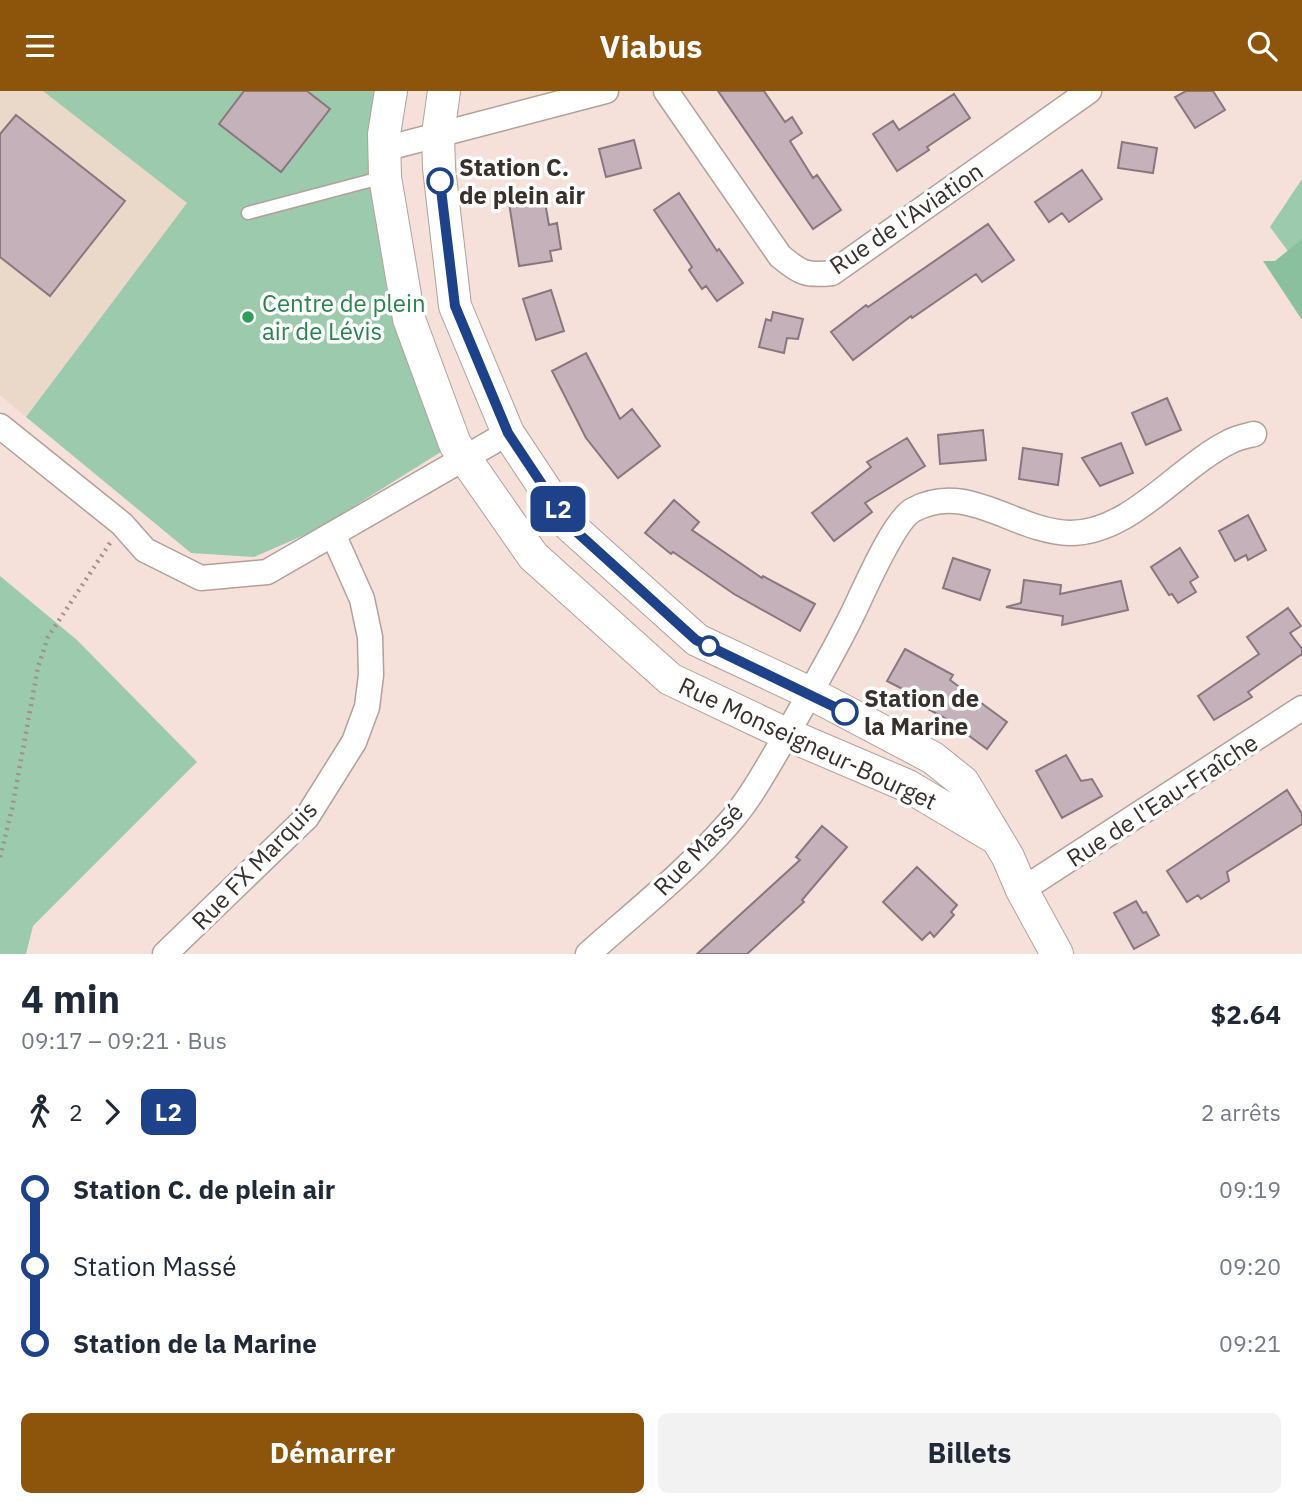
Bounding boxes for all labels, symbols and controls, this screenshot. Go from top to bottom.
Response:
text: Viabus [600,25,702,67]
icon: menu [21,27,59,65]
icon: search [1243,27,1281,65]
place label: Station C. de plein air [459,151,585,211]
street label: Rue de l'Aviation [823,155,989,281]
marker: Station C. de plein air [427,168,453,194]
place label: Centre de plein air de Lévis [262,287,426,347]
marker: Centre de plein air de Lévis [240,309,256,325]
line badge: L2 [526,486,590,532]
text: L2 [544,493,572,525]
unlabelled marker [699,636,719,656]
street label: Rue Monseigneur-Bourget [674,669,942,817]
place label: Station de la Marine [864,682,979,742]
marker: Station de la Marine [832,699,858,725]
street label: Rue de l'Eau-Fraîche [1060,726,1264,874]
street label: Rue FX Marquis [184,794,324,936]
street label: Rue Massé [646,796,750,902]
text: 4 min [21,974,120,1023]
text: $2.64 [1211,997,1281,1031]
text: 09:17 – 09:21 · Bus [21,1025,227,1055]
icon: walk [21,1093,59,1131]
icon: forward [93,1093,131,1131]
text: L2 [155,1096,182,1128]
text: 2 [69,1097,83,1127]
text: 2 arrêts [1201,1097,1281,1127]
text: Station C. de plein air [73,1172,335,1206]
text: 09:19 [1219,1174,1281,1204]
text: Station Massé [73,1249,237,1283]
text: 09:20 [1219,1251,1281,1281]
text: Station de la Marine [73,1326,317,1360]
text: 09:21 [1219,1328,1281,1358]
button: Démarrer [21,1413,644,1493]
button: Billets [658,1413,1281,1493]

